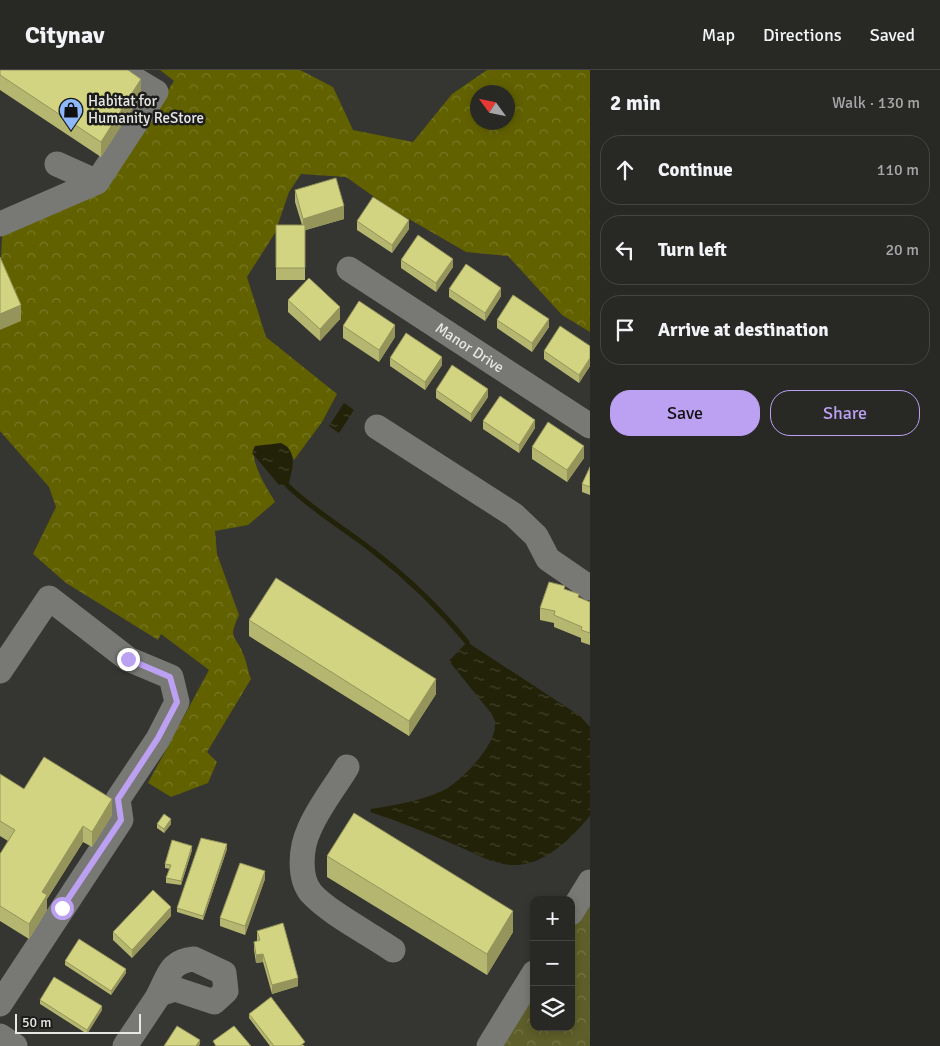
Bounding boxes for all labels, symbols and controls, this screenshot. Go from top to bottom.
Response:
text: Citynav [25,20,104,50]
text: Map [702,24,735,46]
text: Directions [763,24,842,46]
text: Saved [870,24,915,46]
north arrow [470,85,515,130]
text: 2 min [610,90,661,116]
place label: Habitat for Humanity ReStore [88,92,204,127]
text: Walk · 130 m [832,93,920,113]
shop icon: Habitat for Humanity ReStore [58,97,84,131]
icon: ahead [611,156,639,184]
text: Continue [658,158,733,182]
text: 110 m [877,160,919,180]
icon: left [611,236,639,264]
text: Turn left [658,238,727,262]
text: 20 m [885,240,919,260]
icon: arrive [611,316,639,344]
text: Arrive at destination [658,318,829,342]
street label: Manor Drive [432,319,507,376]
button: Save [610,390,760,436]
button: Share [770,390,920,436]
route end [117,648,140,671]
map controls [530,896,575,1031]
button: + [530,896,575,941]
route start [51,897,74,920]
button: − [530,941,575,986]
button: layers [530,986,575,1031]
scale bar [15,1011,141,1034]
text: 50 m [22,1014,51,1031]

